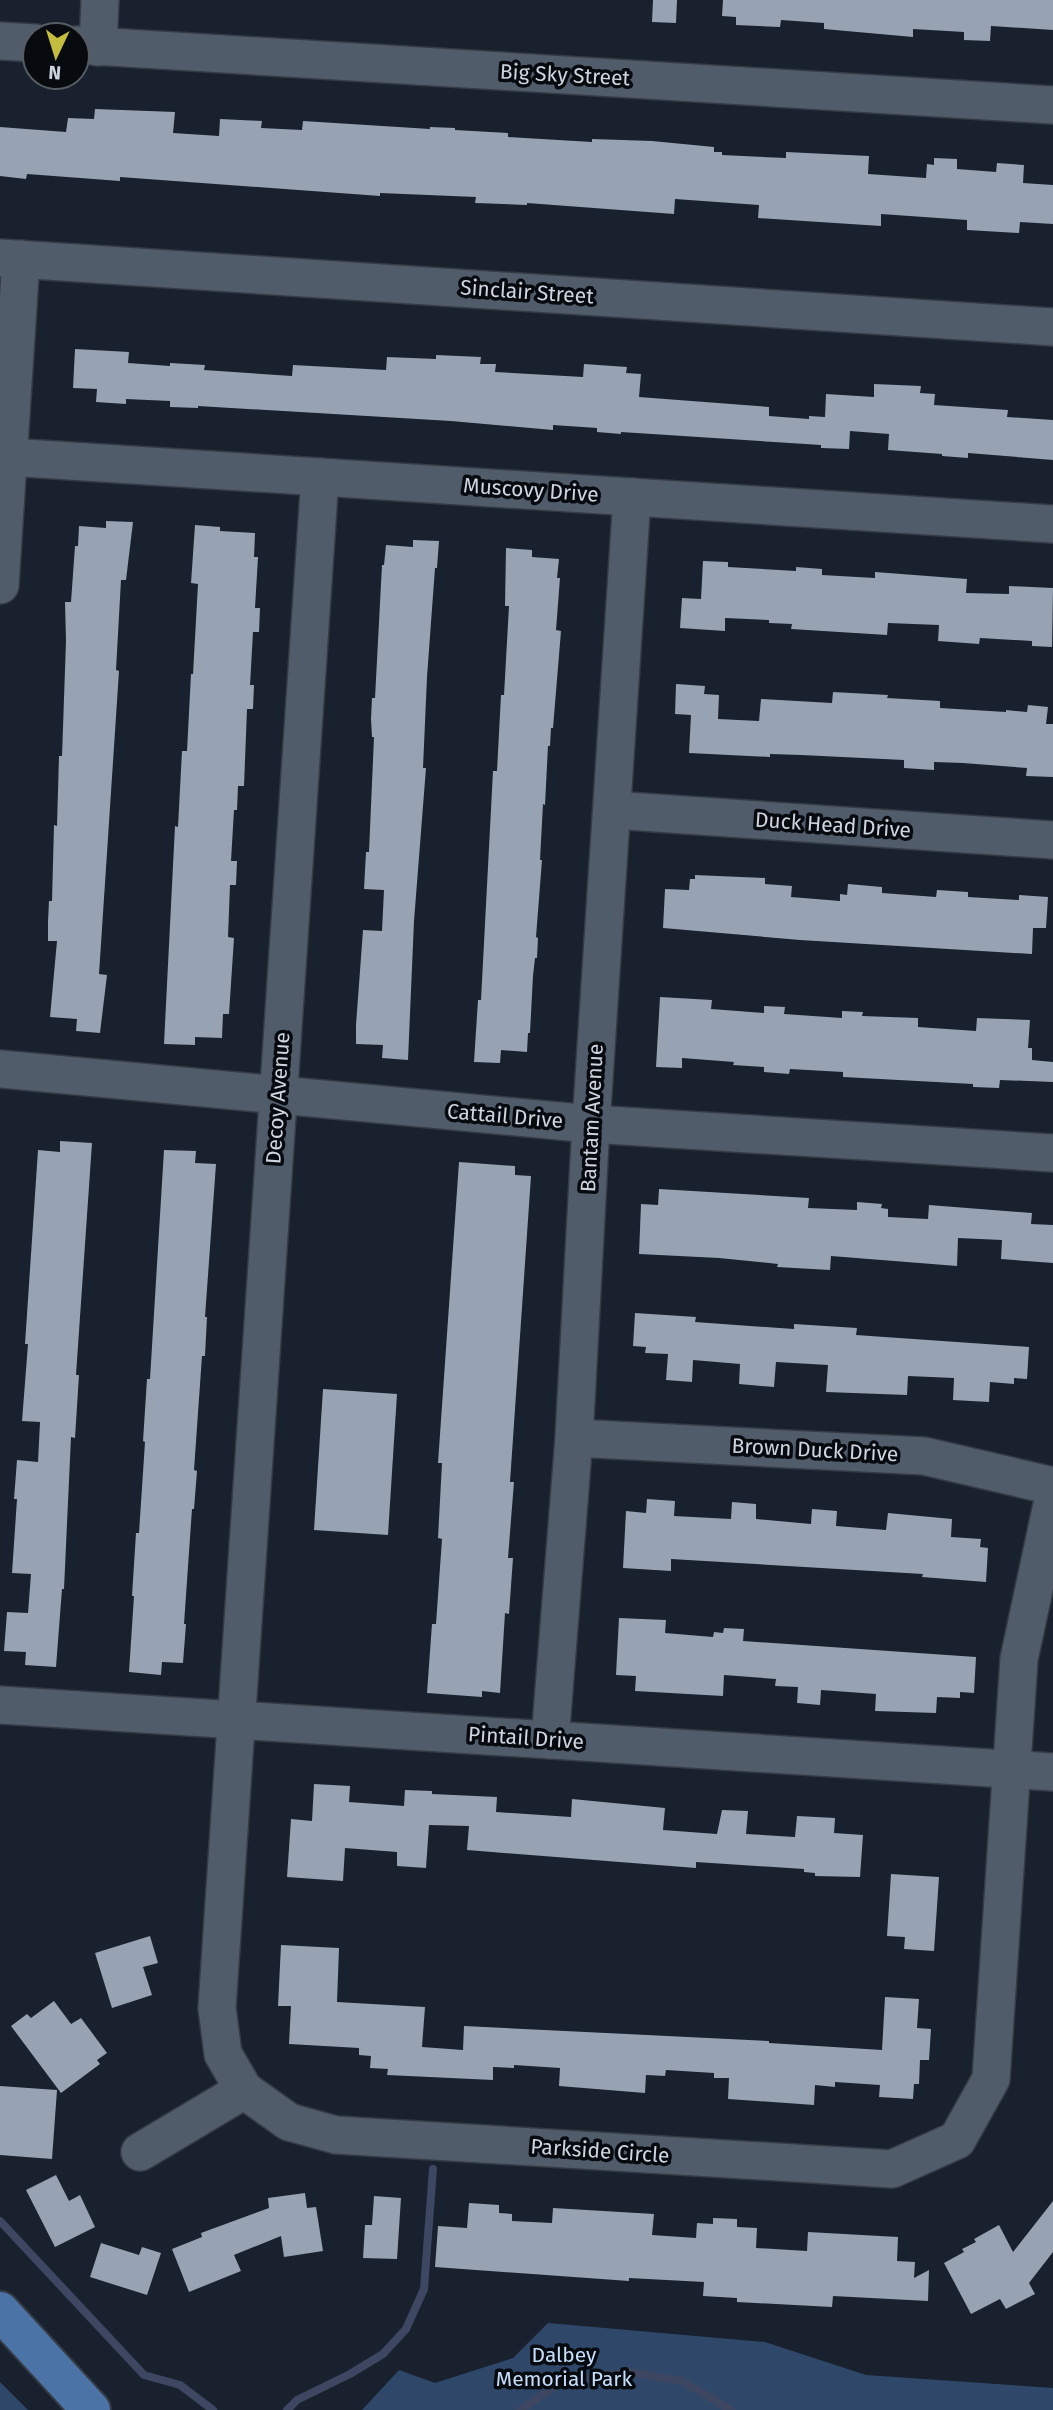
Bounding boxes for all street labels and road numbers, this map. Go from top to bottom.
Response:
street label: Big Sky Street [499,59,631,91]
street label: Sinclair Street [459,274,595,310]
street label: Muscovy Drive [462,472,600,508]
street label: Duck Head Drive [754,807,912,843]
street label: Decoy Avenue [260,1031,296,1165]
street label: Bantam Avenue [575,1043,609,1193]
street label: Cattail Drive [446,1098,564,1134]
street label: Brown Duck Drive [731,1433,899,1467]
street label: Pintail Drive [467,1721,585,1755]
street label: Parkside Circle [530,2133,670,2169]

